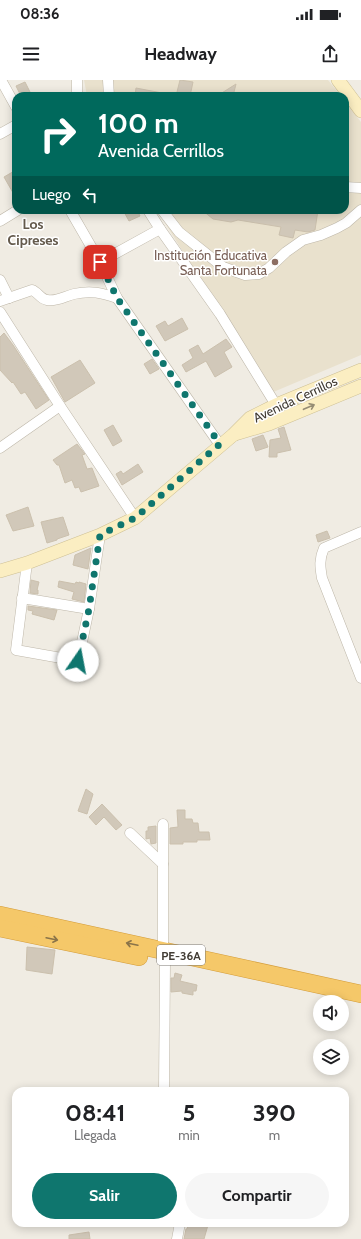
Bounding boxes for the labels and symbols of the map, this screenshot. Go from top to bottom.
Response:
district label: Los Cipreses [8,215,59,249]
pin [83,245,117,279]
place label: Institución Educativa Santa Fortunata [154,247,268,278]
marker: Institución Educativa Santa Fortunata [270,257,280,267]
street label: Avenida Cerrillos [250,372,340,425]
one-way arrow [303,403,315,410]
position arrow [57,640,99,682]
one-way arrow [45,935,58,943]
one-way arrow [125,939,138,947]
road number: PE-36A [157,945,205,965]

